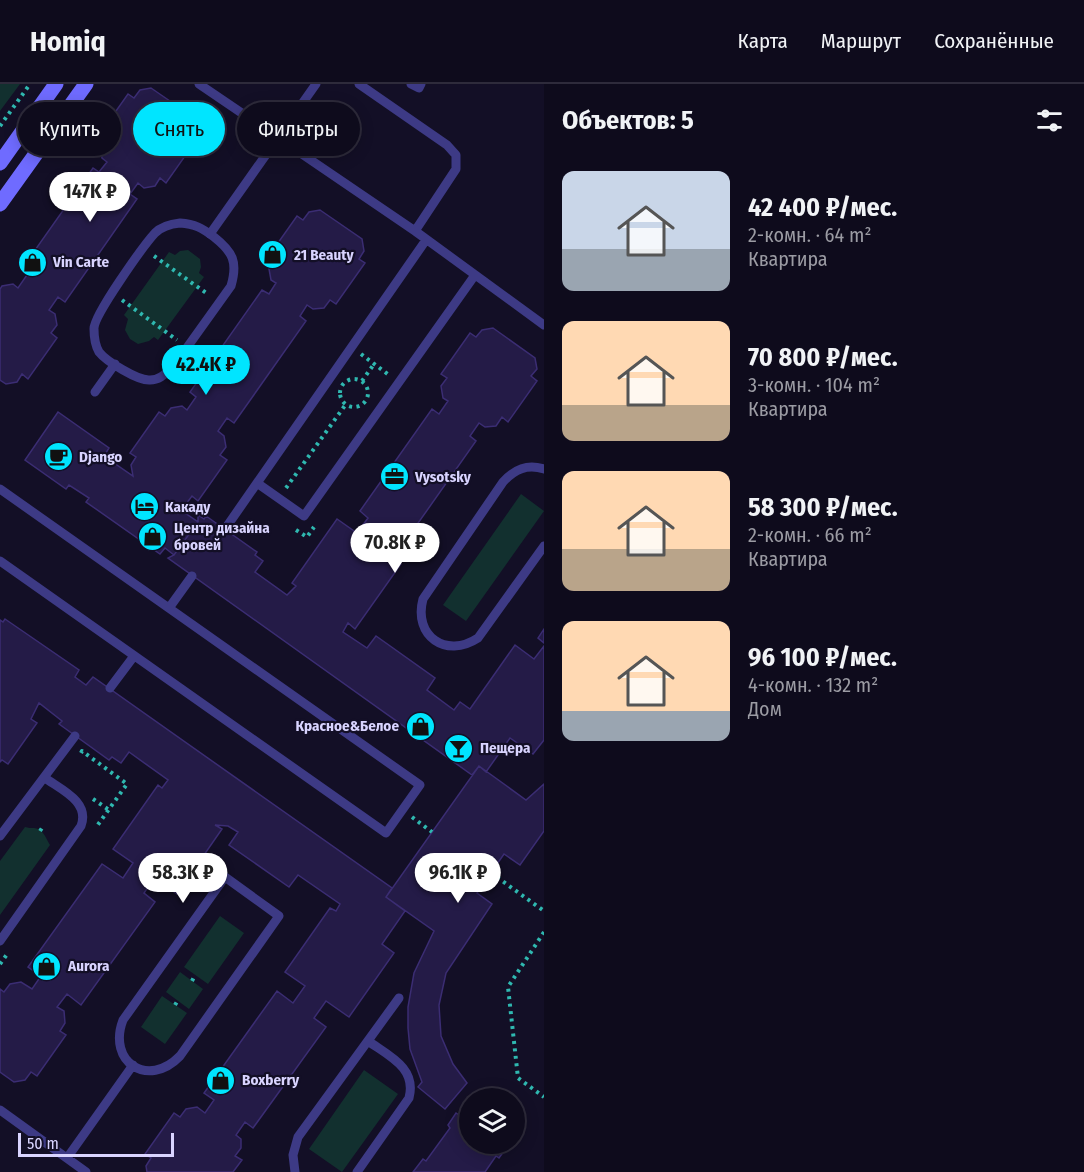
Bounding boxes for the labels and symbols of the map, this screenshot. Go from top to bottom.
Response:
pin: 147K ₽ [41,172,139,223]
shop icon: 21 Beauty [257,239,289,271]
shop icon: Vin Carte [16,246,48,278]
place label: 21 Beauty [293,246,355,264]
place label: Vin Carte [52,253,109,271]
pin: 42.4K ₽ [151,345,261,396]
cafe icon: Django [42,441,74,473]
place label: Django [79,448,122,466]
office icon: Vysotsky [378,461,410,493]
place label: Vysotsky [414,468,472,486]
hotel icon: Какаду [128,491,160,523]
place label: Какаду [165,498,211,516]
place label: Центр дизайна бровей [174,519,270,554]
shop icon: Центр дизайна бровей [137,521,169,553]
pin: 70.8K ₽ [340,523,450,574]
shop icon: Красное&Белое [404,710,436,742]
place label: Красное&Белое [295,717,399,735]
bar icon: Пещера [443,732,475,764]
place label: Пещера [480,739,531,757]
pin: 58.3K ₽ [128,853,238,904]
pin: 96.1K ₽ [403,853,513,904]
shop icon: Aurora [31,950,63,982]
place label: Aurora [67,957,110,975]
shop icon: Boxberry [205,1064,237,1096]
place label: Boxberry [242,1071,300,1089]
scale bar [18,1130,174,1158]

